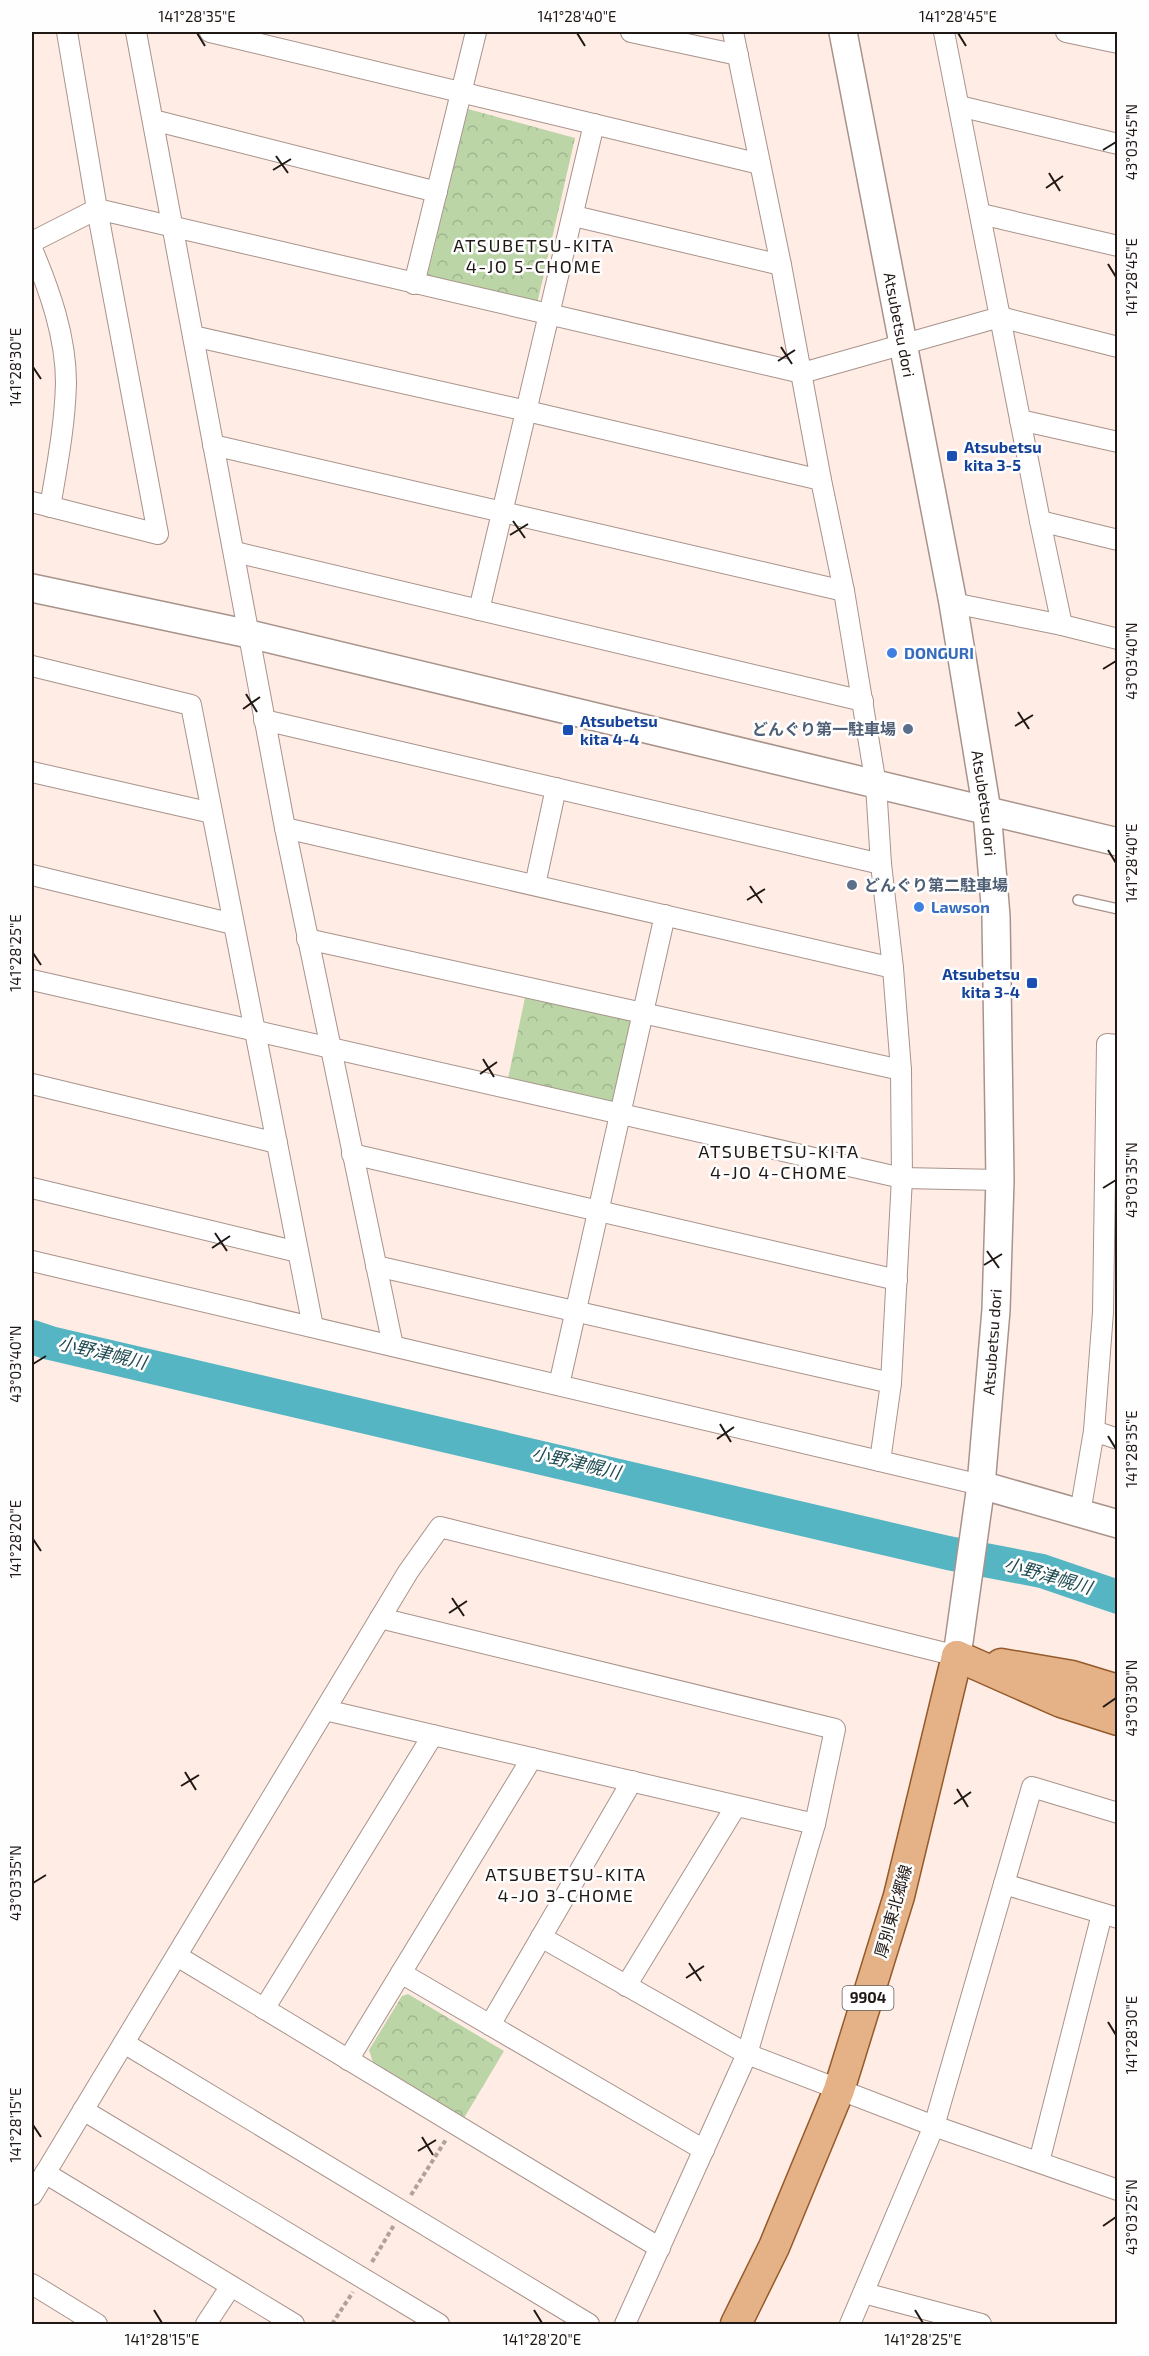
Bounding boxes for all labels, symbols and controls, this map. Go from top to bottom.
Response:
text: 141°28'35"E [158,7,236,25]
text: 141°28'40"E [538,7,616,25]
text: 141°28'45"E [919,7,997,25]
text: 43°03'45"N [1122,104,1140,180]
district label: ATSUBETSU-KITA 4-JO 5-CHOME [453,234,615,277]
text: 141°28'45"E [1122,238,1140,316]
street label: Atsubetsu dori [880,270,919,379]
text: 141°28'30"E [6,328,24,406]
place label: Atsubetsu kita 3-5 [964,437,1042,474]
marker: Atsubetsu kita 3-5 [945,449,959,463]
text: 43°03'40"N [1122,622,1140,700]
place label: DONGURI [904,643,974,662]
marker: DONGURI [885,646,899,660]
place label: Atsubetsu kita 4-4 [580,711,658,748]
place label: どんぐり第一駐車場 [752,719,896,738]
marker: どんぐり第一駐車場 [901,722,915,736]
marker: Atsubetsu kita 4-4 [561,723,575,737]
street label: Atsubetsu dori [968,749,1001,857]
text: 141°28'40"E [1122,824,1140,902]
place label: どんぐり第二駐車場 [864,875,1008,894]
marker: どんぐり第二駐車場 [845,878,859,892]
place label: Lawson [931,897,990,916]
marker: Lawson [912,900,926,914]
text: 141°28'25"E [6,914,24,992]
place label: Atsubetsu kita 3-4 [942,964,1020,1001]
marker: Atsubetsu kita 3-4 [1025,976,1039,990]
district label: ATSUBETSU-KITA 4-JO 4-CHOME [698,1140,860,1183]
text: 43°03'35"N [1122,1142,1140,1218]
street label: Atsubetsu dori [978,1288,1005,1396]
text: 43°03'40"N [6,1325,24,1403]
water label: 小野津幌川 [56,1331,150,1373]
text: 141°28'35"E [1122,1410,1140,1488]
water label: 小野津幌川 [530,1441,624,1483]
text: 141°28'20"E [6,1500,24,1578]
water label: 小野津幌川 [1002,1552,1096,1599]
text: 43°03'30"N [1122,1660,1140,1736]
text: 43°03'35"N [6,1845,24,1921]
street label: 厚別東北郷線 [870,1862,915,1960]
district label: ATSUBETSU-KITA 4-JO 3-CHOME [485,1863,647,1906]
road number: 9904 [842,1986,894,2010]
text: 141°28'30"E [1122,1996,1140,2074]
text: 141°28'15"E [6,2088,24,2163]
text: 43°03'25"N [1122,2179,1140,2255]
text: 141°28'15"E [125,2330,200,2348]
text: 141°28'20"E [503,2330,581,2348]
text: 141°28'25"E [884,2330,962,2348]

